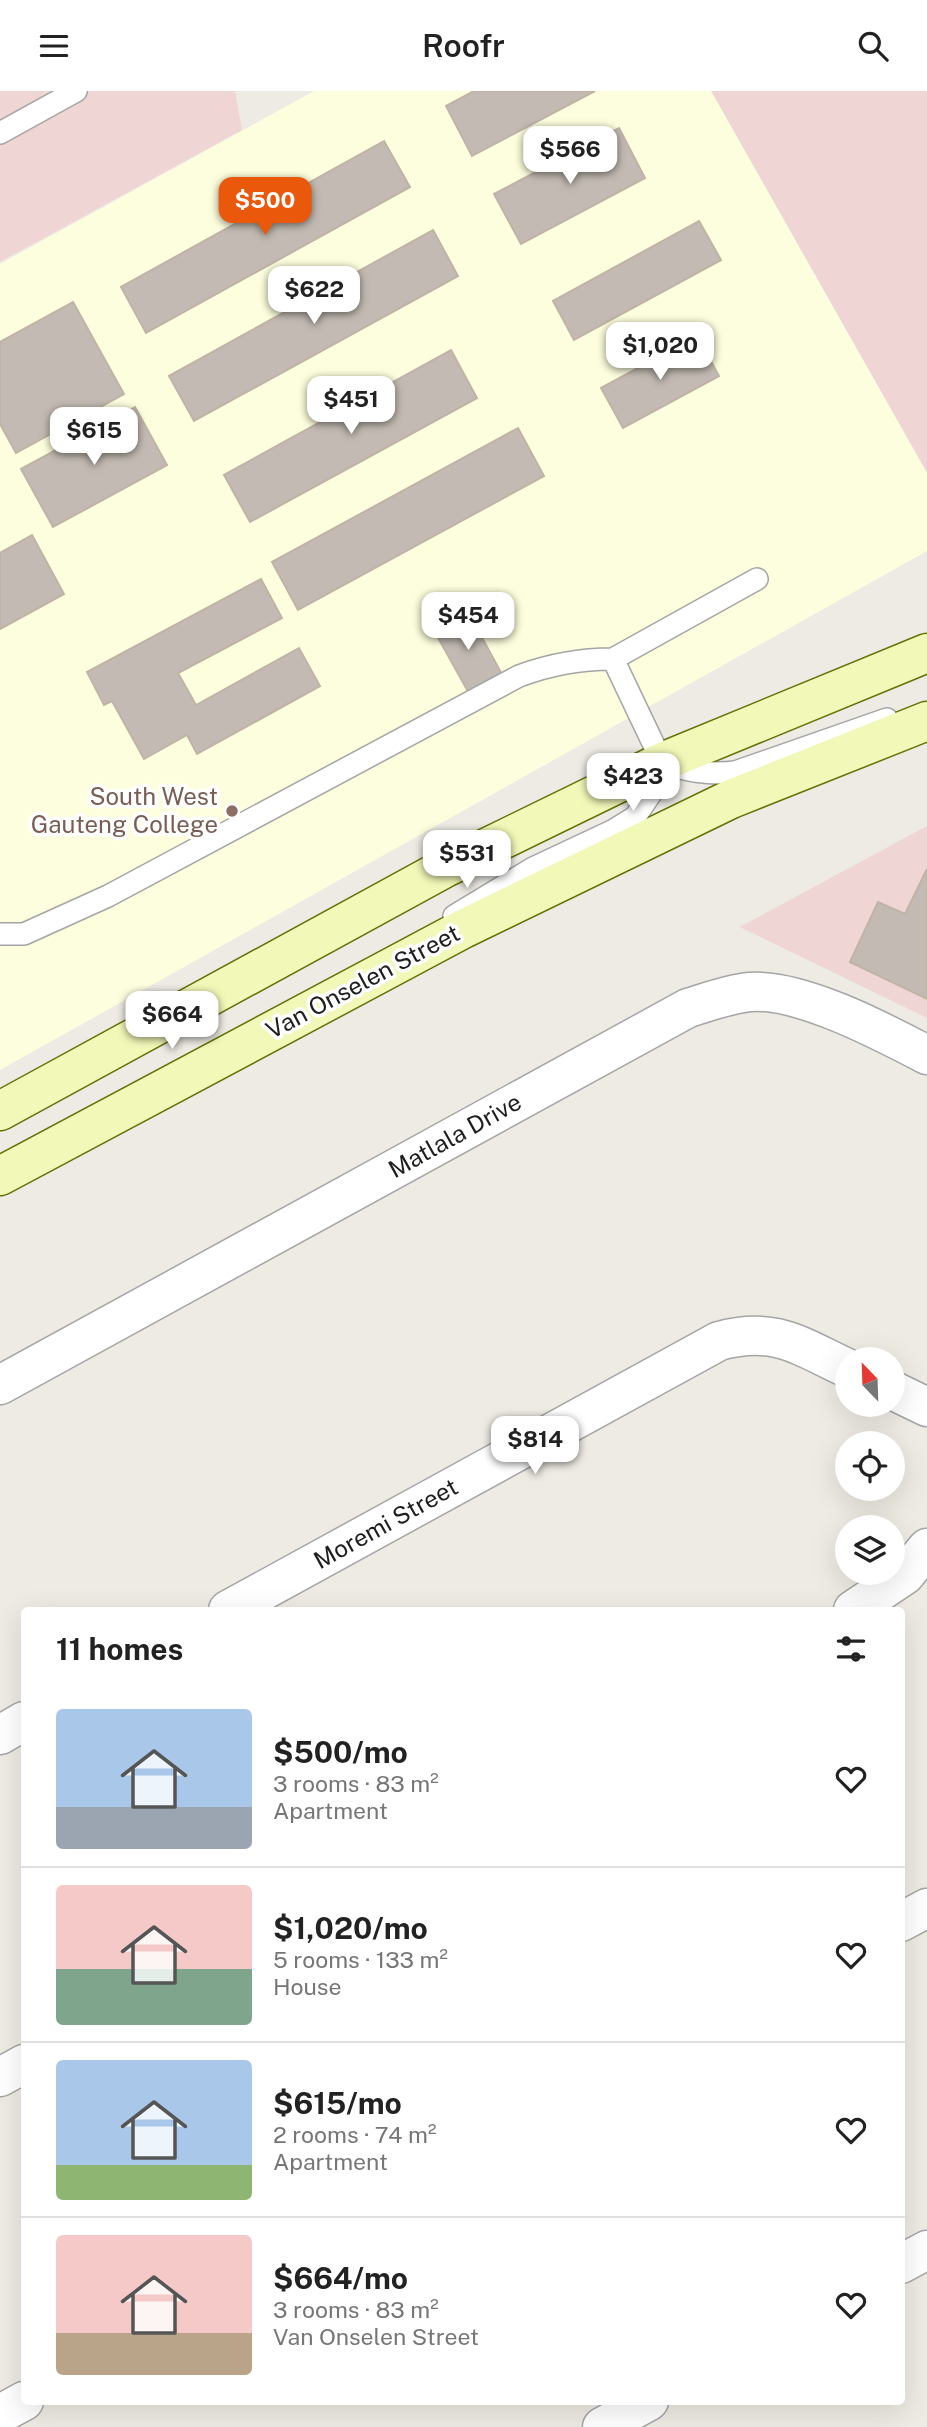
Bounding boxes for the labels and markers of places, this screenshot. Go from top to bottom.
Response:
pin: $566 [529,127,611,186]
pin: $500 [224,177,306,237]
pin: $622 [273,267,355,326]
pin: $1,020 [603,323,717,382]
pin: $451 [310,377,392,436]
pin: $615 [53,407,135,467]
pin: $454 [427,593,509,652]
pin: $423 [592,753,674,813]
place label: South West Gauteng College [31,782,218,838]
marker: South West Gauteng College [224,803,240,819]
pin: $531 [426,831,508,890]
pin: $664 [131,991,213,1051]
pin: $814 [494,1417,576,1476]

